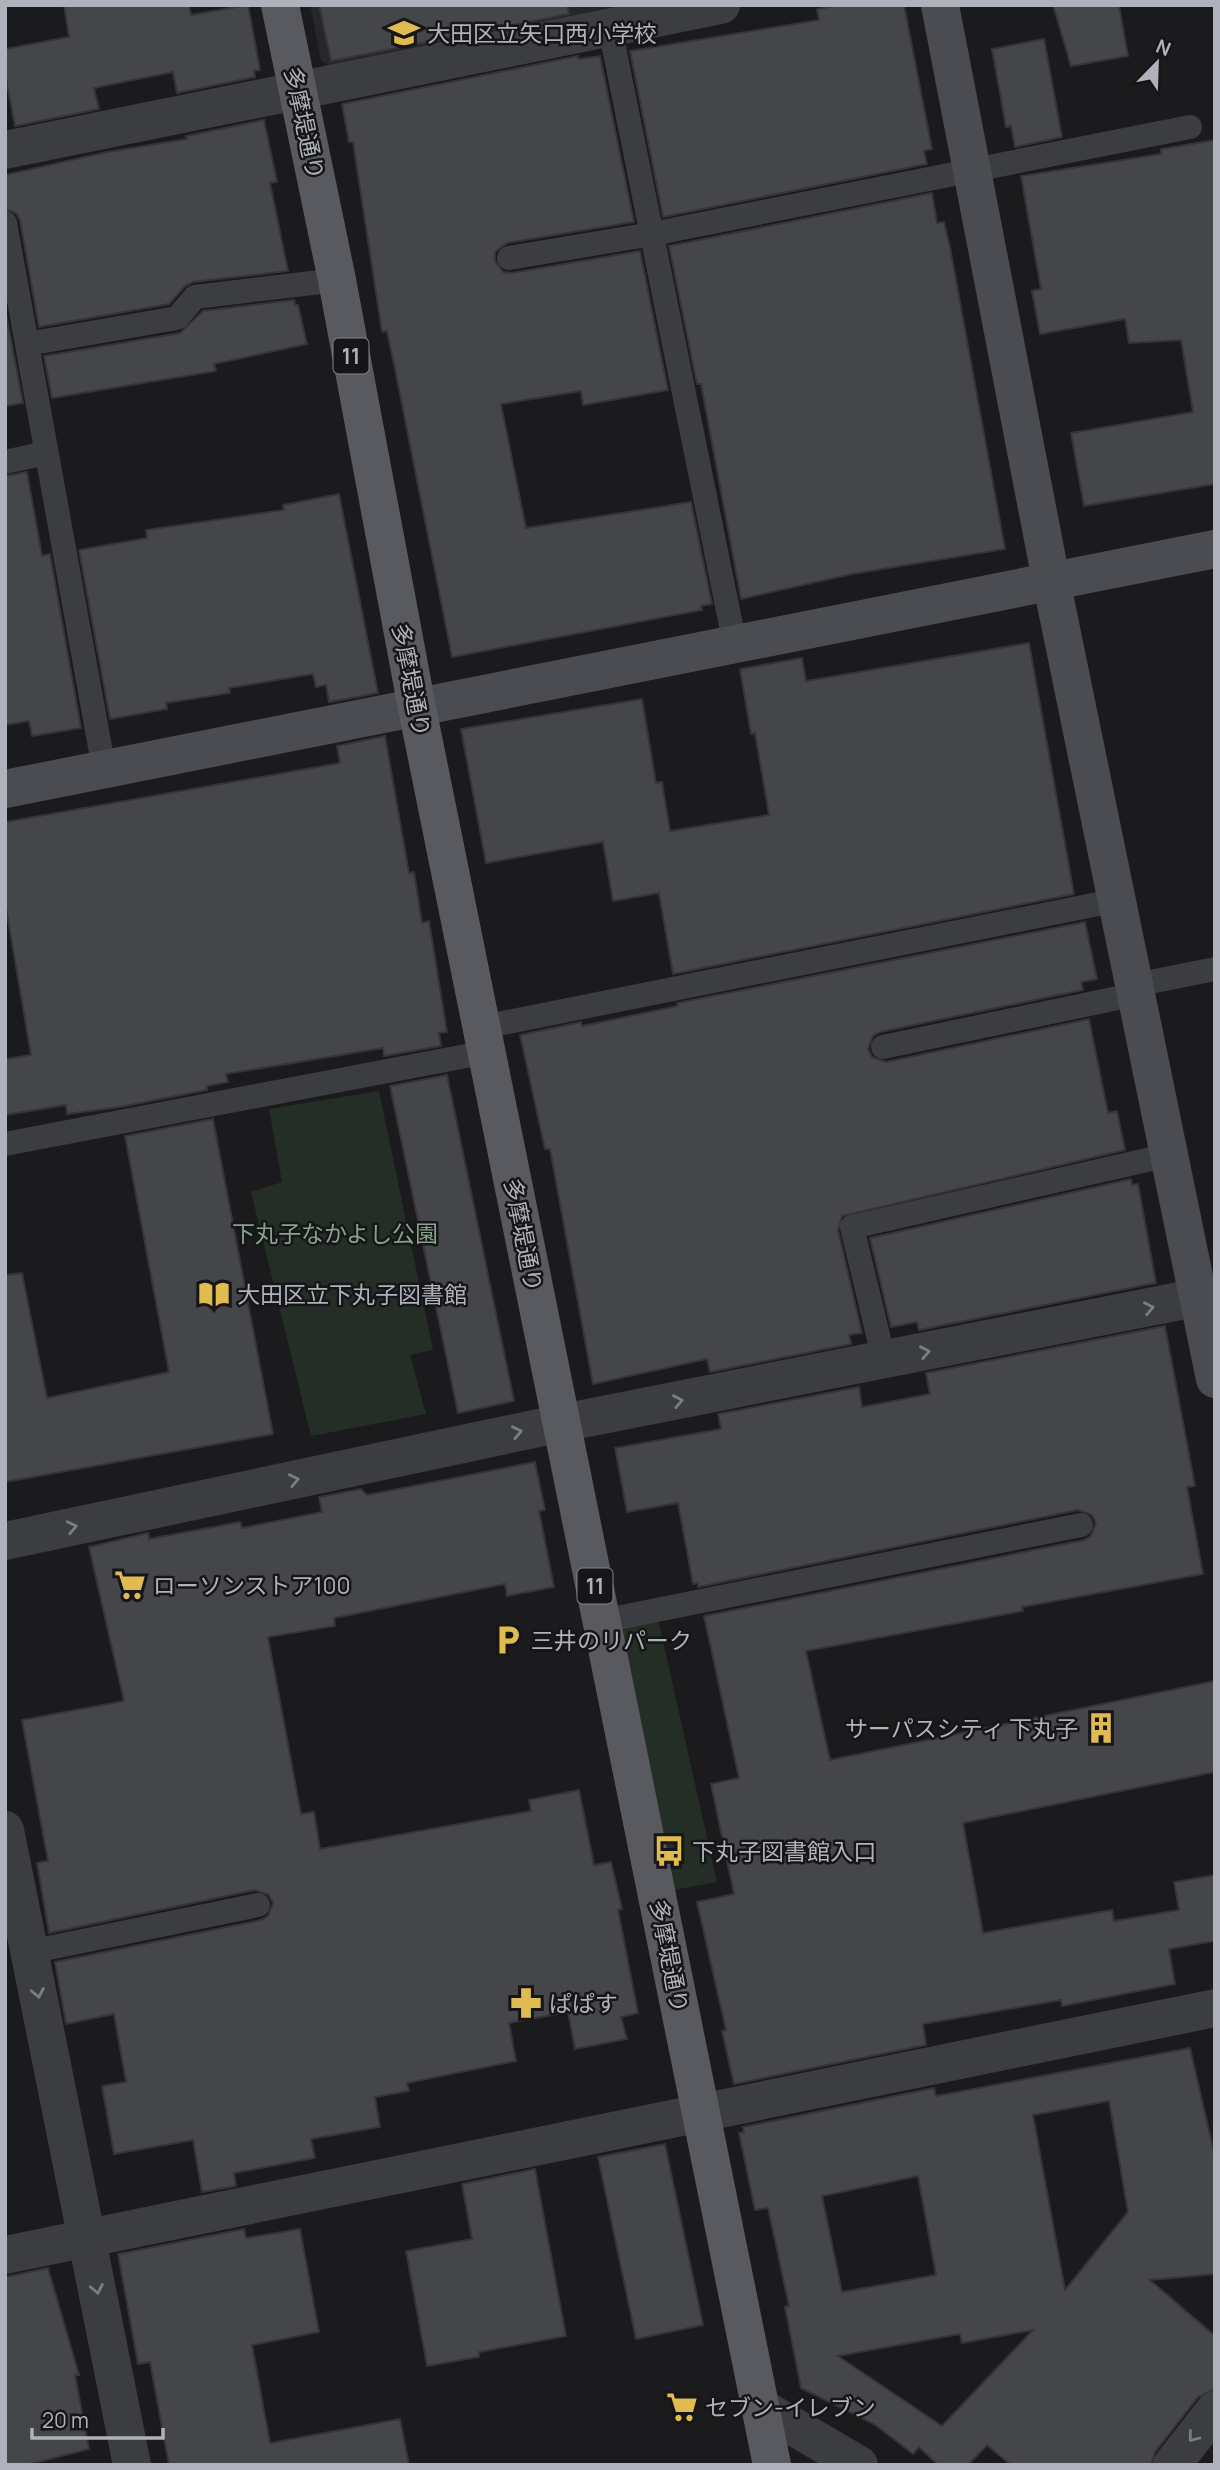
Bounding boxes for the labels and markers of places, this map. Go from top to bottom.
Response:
school or university icon: 大田区立矢口西小学校 [387,16,421,50]
place label: 大田区立矢口西小学校 [427,17,657,49]
library icon: 大田区立下丸子図書館 [197,1277,231,1311]
place label: 大田区立下丸子図書館 [237,1278,467,1310]
supermarket icon: ローソンストア100 [113,1568,147,1602]
place label: ローソンストア100 [153,1569,351,1601]
parking icon: 三井のリパーク [491,1623,525,1657]
place label: 三井のリパーク [531,1624,692,1656]
building icon: サーパスシティ 下丸子 [1084,1711,1118,1745]
place label: サーパスシティ 下丸子 [845,1712,1078,1744]
bus stop icon: 下丸子図書館入口 [652,1834,686,1868]
place label: 下丸子図書館入口 [692,1835,876,1867]
pharmacy icon: ぱぱす [509,1986,543,2020]
place label: ぱぱす [549,1987,618,2019]
supermarket icon: セブン-イレブン [665,2390,699,2424]
place label: セブン-イレブン [705,2391,876,2423]

